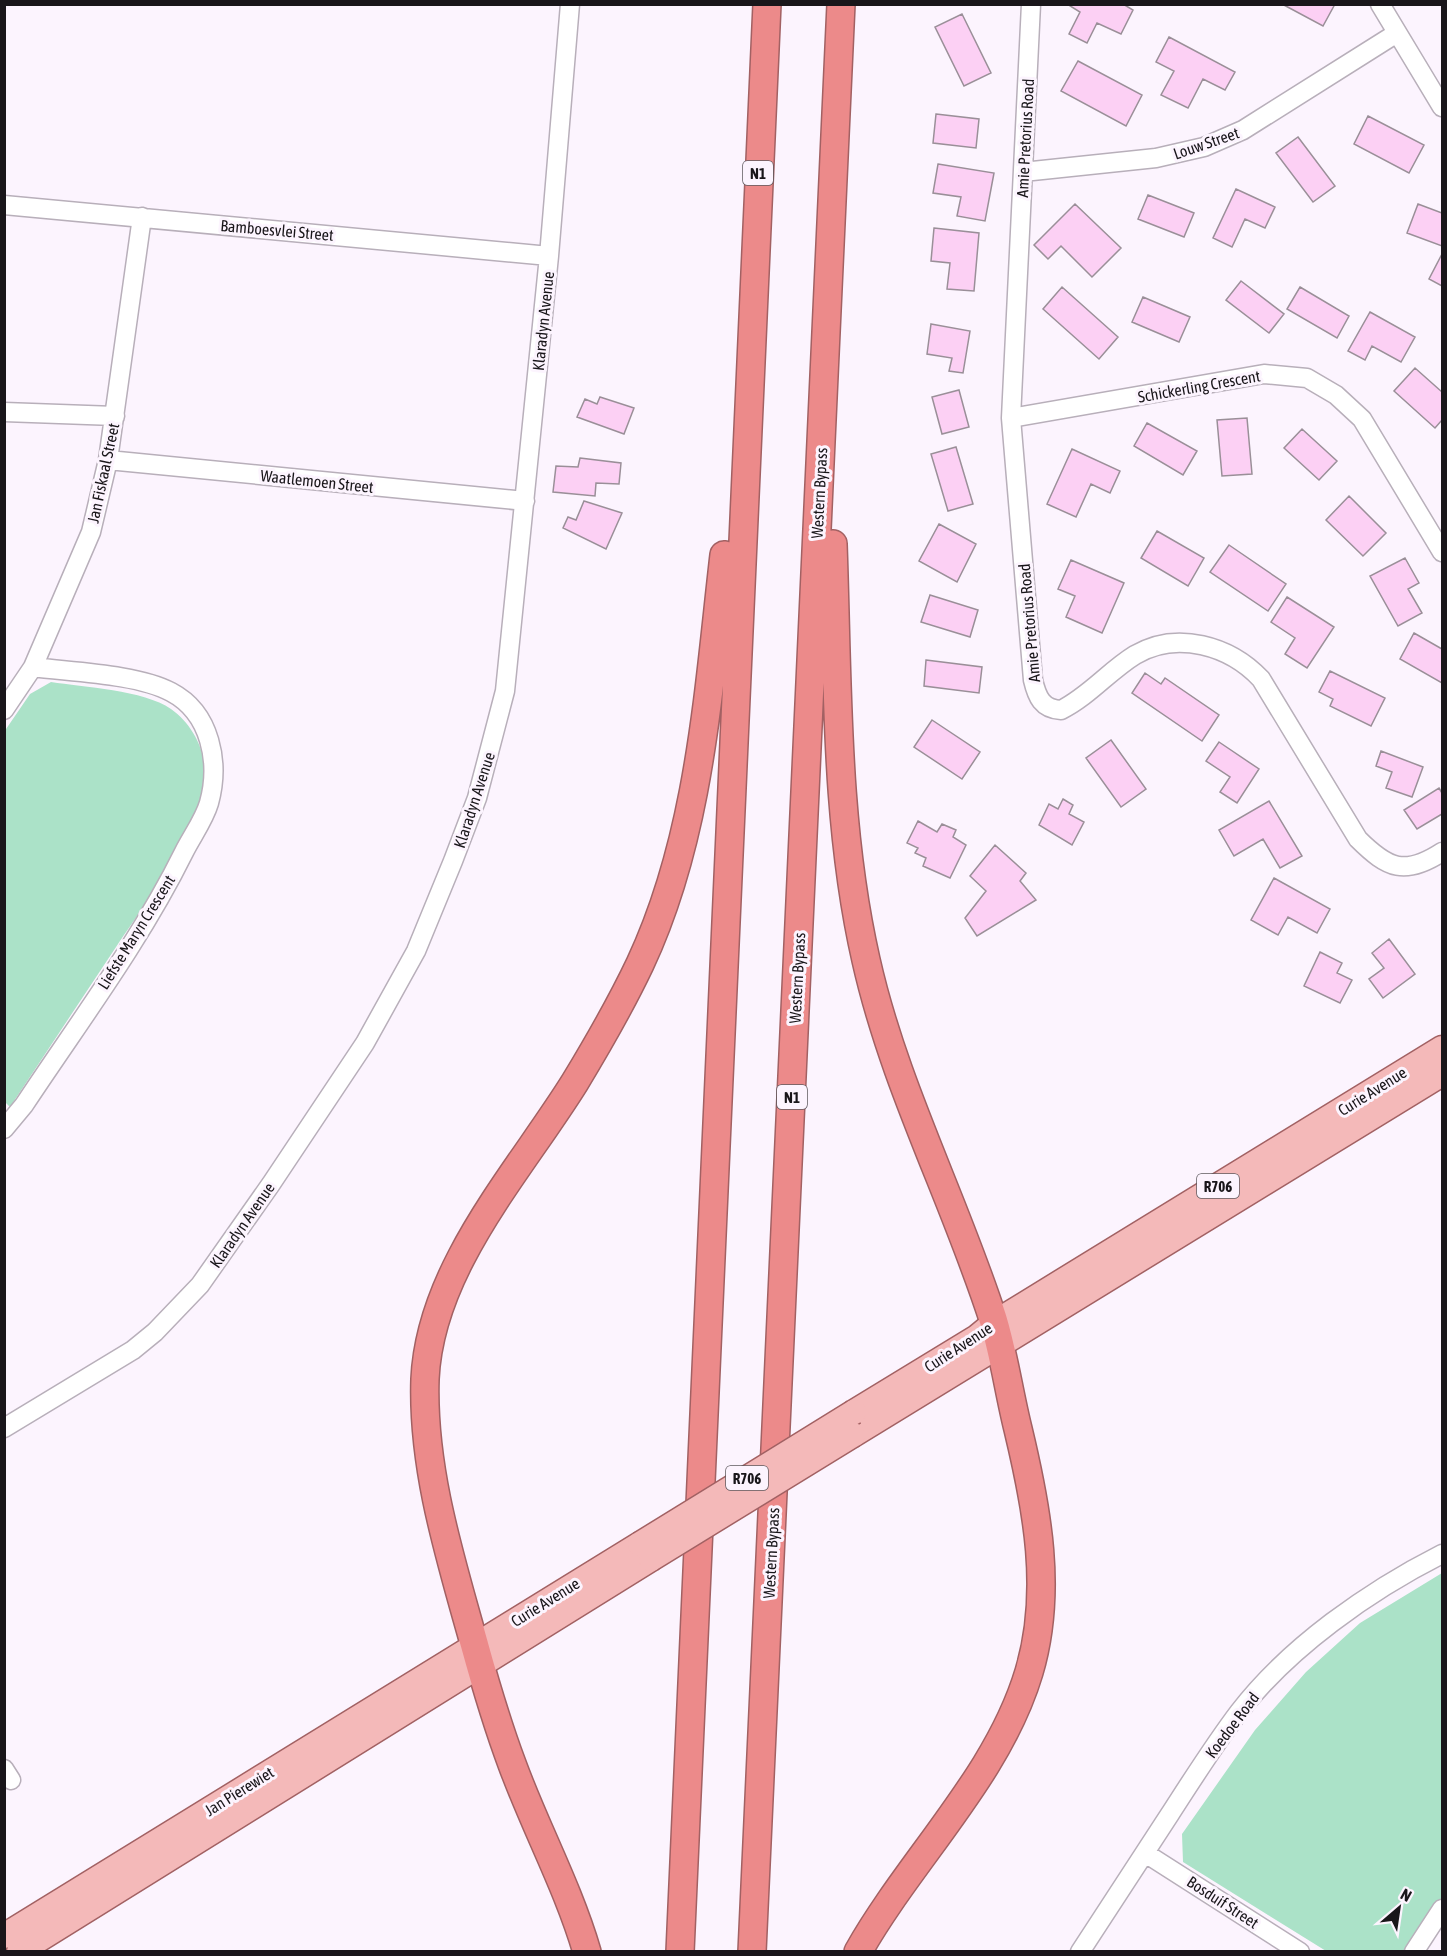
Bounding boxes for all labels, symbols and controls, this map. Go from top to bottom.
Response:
street label: Amie Pretorius Road [1013,78,1037,198]
street label: Louw Street [1171,123,1242,163]
road number: N1 [743,161,773,185]
street label: Bamboesvlei Street [220,216,335,244]
street label: Klaradyn Avenue [529,270,558,372]
street label: Schickerling Crescent [1136,366,1262,407]
street label: Jan Fiskaal Street [84,421,122,525]
street label: Western Bypass [808,447,831,539]
street label: Waatlemoen Street [260,466,375,496]
street label: Amie Pretorius Road [1015,563,1043,683]
street label: Klaradyn Avenue [450,750,499,851]
street label: Liefste Maryn Crescent [94,871,179,993]
street label: Western Bypass [786,932,809,1024]
street label: Curie Avenue [1335,1063,1409,1119]
road number: N1 [777,1085,807,1109]
road number: R706 [1197,1174,1239,1198]
street label: Klaradyn Avenue [206,1179,279,1272]
street label: Curie Avenue [921,1318,995,1376]
road number: R706 [726,1466,768,1490]
street label: Western Bypass [760,1507,783,1599]
street label: Curie Avenue [508,1574,582,1630]
street label: Koedoe Road [1202,1689,1262,1761]
street label: Jan Pierewiet [201,1763,277,1819]
street label: Bosduif Street [1184,1872,1262,1932]
north arrow [1369,1878,1429,1938]
text: N [1398,1885,1415,1905]

